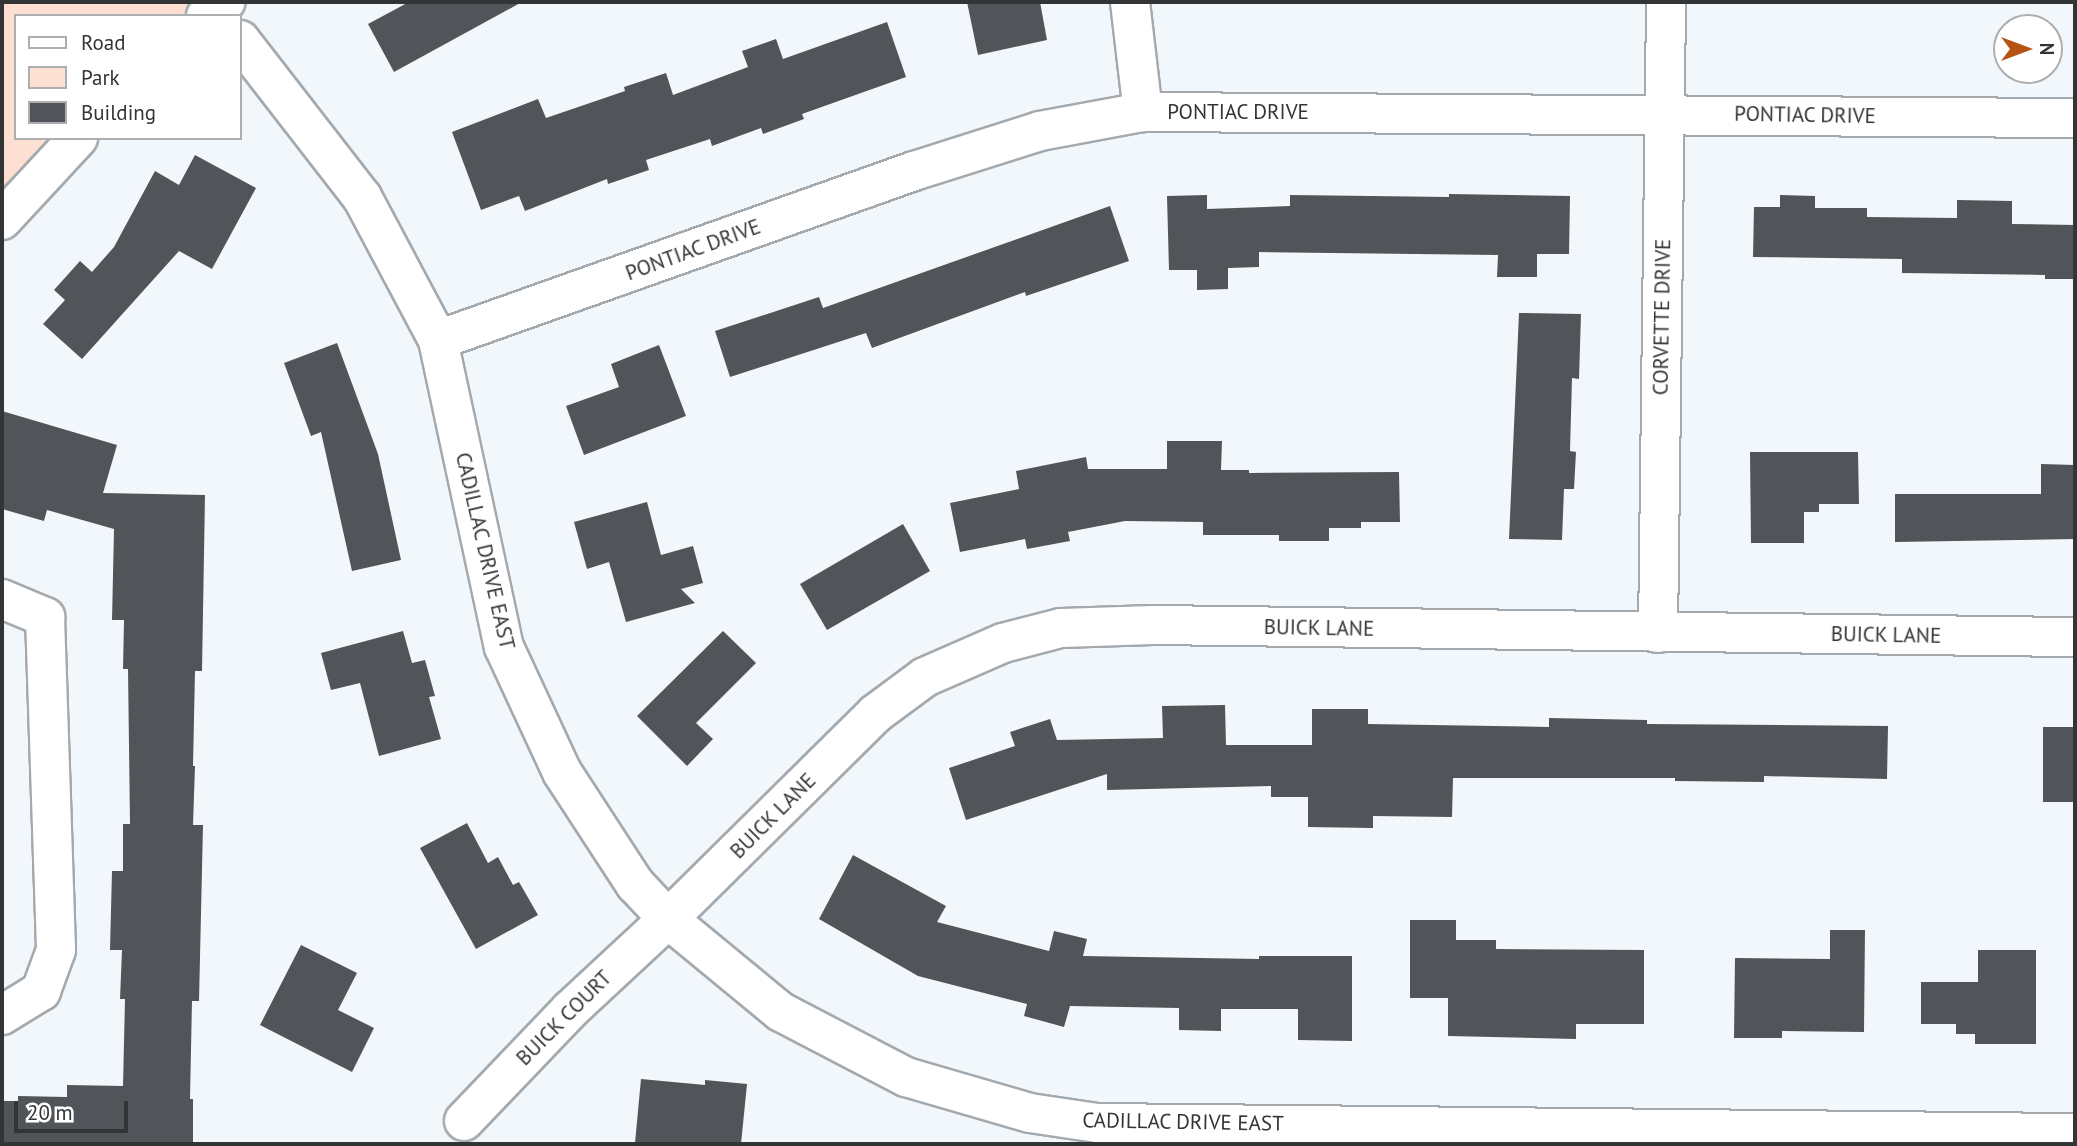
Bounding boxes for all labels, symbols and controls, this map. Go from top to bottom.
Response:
legend [14,14,242,140]
north arrow [1993,14,2063,84]
text: Road [81,29,125,56]
text: N [2035,43,2059,55]
text: Park [81,64,120,91]
text: Building [81,99,156,126]
street label: PONTIAC DRIVE [1167,99,1309,125]
street label: PONTIAC DRIVE [1734,101,1876,129]
street label: PONTIAC DRIVE [622,214,764,286]
street label: CORVETTE DRIVE [1648,238,1676,396]
street label: CADILLAC DRIVE EAST [450,450,520,652]
street label: BUICK LANE [1263,614,1375,642]
street label: BUICK LANE [1830,621,1942,649]
street label: BUICK LANE [725,768,821,864]
street label: BUICK COURT [511,965,617,1071]
scale bar [18,1086,131,1130]
text: 20 m [27,1099,73,1126]
street label: CADILLAC DRIVE EAST [1082,1108,1284,1136]

